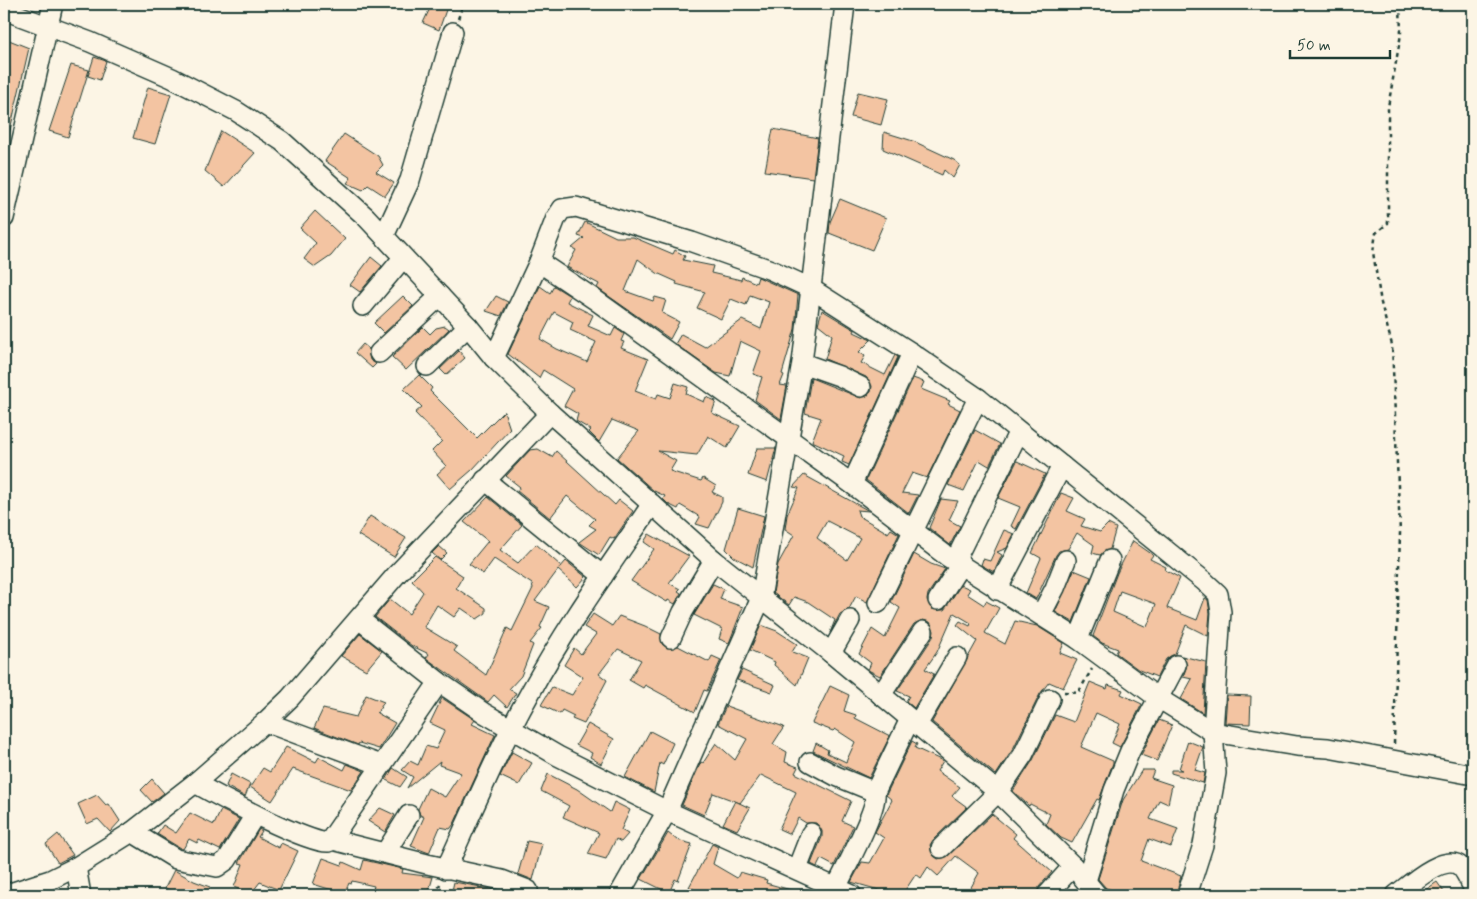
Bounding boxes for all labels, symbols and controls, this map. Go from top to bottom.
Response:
scale bar [1290,28,1390,60]
text: 50 m [1297,36,1331,56]

